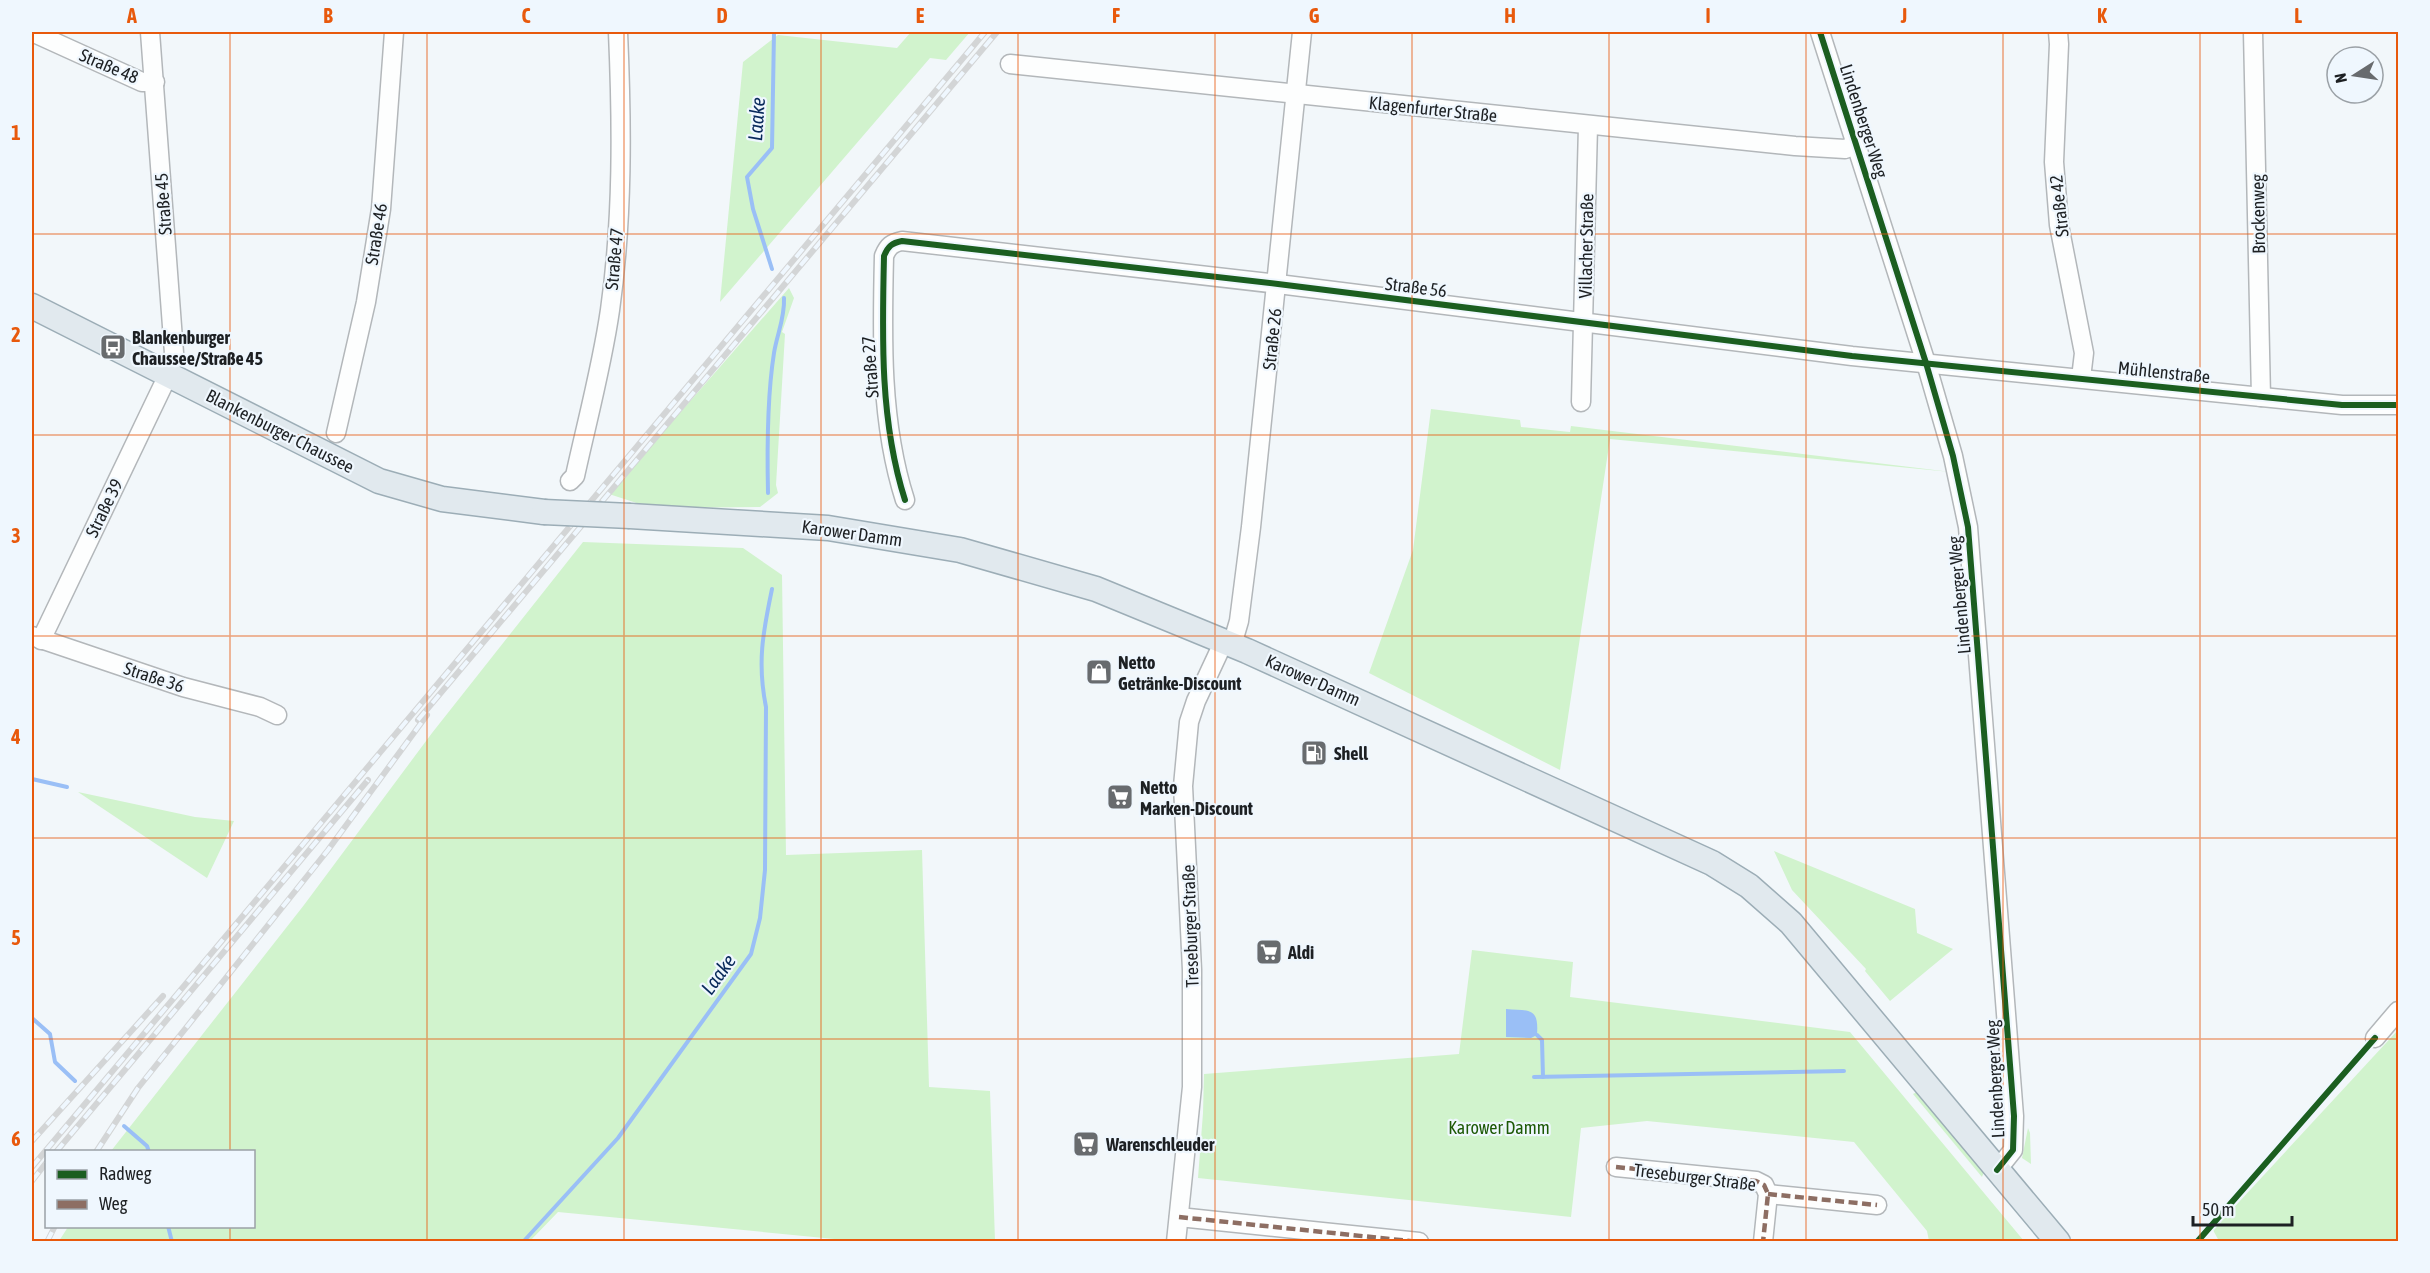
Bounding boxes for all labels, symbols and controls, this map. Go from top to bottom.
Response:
text: A [126,4,137,27]
text: B [323,4,333,27]
text: C [522,4,531,27]
text: D [716,4,728,27]
text: E [916,4,925,27]
text: F [1112,4,1120,27]
text: G [1309,4,1320,27]
text: H [1504,4,1516,27]
text: I [1705,4,1711,27]
text: J [1900,4,1907,27]
text: K [2097,4,2107,27]
text: L [2294,4,2302,27]
street label: Straße 48 [76,44,142,88]
north arrow [2325,45,2385,105]
street label: Lindenberger Weg [1836,61,1892,181]
text: N [2331,72,2350,85]
street label: Klagenfurter Straße [1368,92,1498,126]
water label: Laake [743,96,769,142]
text: 1 [11,121,21,144]
street label: Straße 45 [150,172,176,236]
street label: Straße 42 [2045,174,2073,238]
street label: Brockenweg [2247,174,2269,254]
street label: Villacher Straße [1575,193,1597,299]
street label: Straße 46 [361,202,391,266]
street label: Straße 47 [601,227,627,291]
street label: Straße 56 [1384,273,1448,301]
street label: Straße 26 [1258,307,1286,371]
text: 2 [11,323,21,346]
place label: Blankenburger Chaussee/Straße 45 [132,327,263,369]
bus stop icon: Blankenburger Chaussee/Straße 45 [98,332,128,362]
street label: Straße 27 [857,335,883,399]
street label: Mühlenstraße [2117,357,2211,387]
street label: Blankenburger Chaussee [203,385,357,477]
street label: Straße 39 [81,475,127,541]
street label: Karower Damm [800,516,904,550]
text: 3 [11,524,21,547]
street label: Lindenberger Weg [1943,535,1975,655]
street label: Karower Damm [1262,650,1364,710]
place label: Netto Getränke-Discount [1118,652,1242,694]
street label: Straße 36 [121,657,187,697]
shop icon: Netto Getränke-Discount [1084,657,1114,687]
text: 4 [10,725,21,748]
fuel station icon: Shell [1299,738,1329,768]
place label: Shell [1334,743,1368,764]
place label: Netto Marken-Discount [1140,777,1254,819]
supermarket icon: Netto Marken-Discount [1105,782,1135,812]
street label: Treseburger Straße [1177,864,1203,988]
text: 5 [11,926,21,949]
supermarket icon: Aldi [1254,937,1284,967]
place label: Aldi [1287,942,1314,963]
water label: Laake [696,950,740,998]
street label: Lindenberger Weg [1981,1019,2009,1139]
park label: Karower Damm [1448,1117,1550,1138]
text: 6 [11,1127,21,1150]
supermarket icon: Warenschleuder [1071,1129,1101,1159]
place label: Warenschleuder [1105,1134,1215,1155]
legend [45,1150,255,1228]
street label: Treseburger Straße [1633,1159,1757,1195]
text: Radweg [99,1163,152,1184]
scale bar [2193,1189,2292,1227]
text: Weg [99,1193,128,1214]
text: 50 m [2202,1199,2234,1220]

